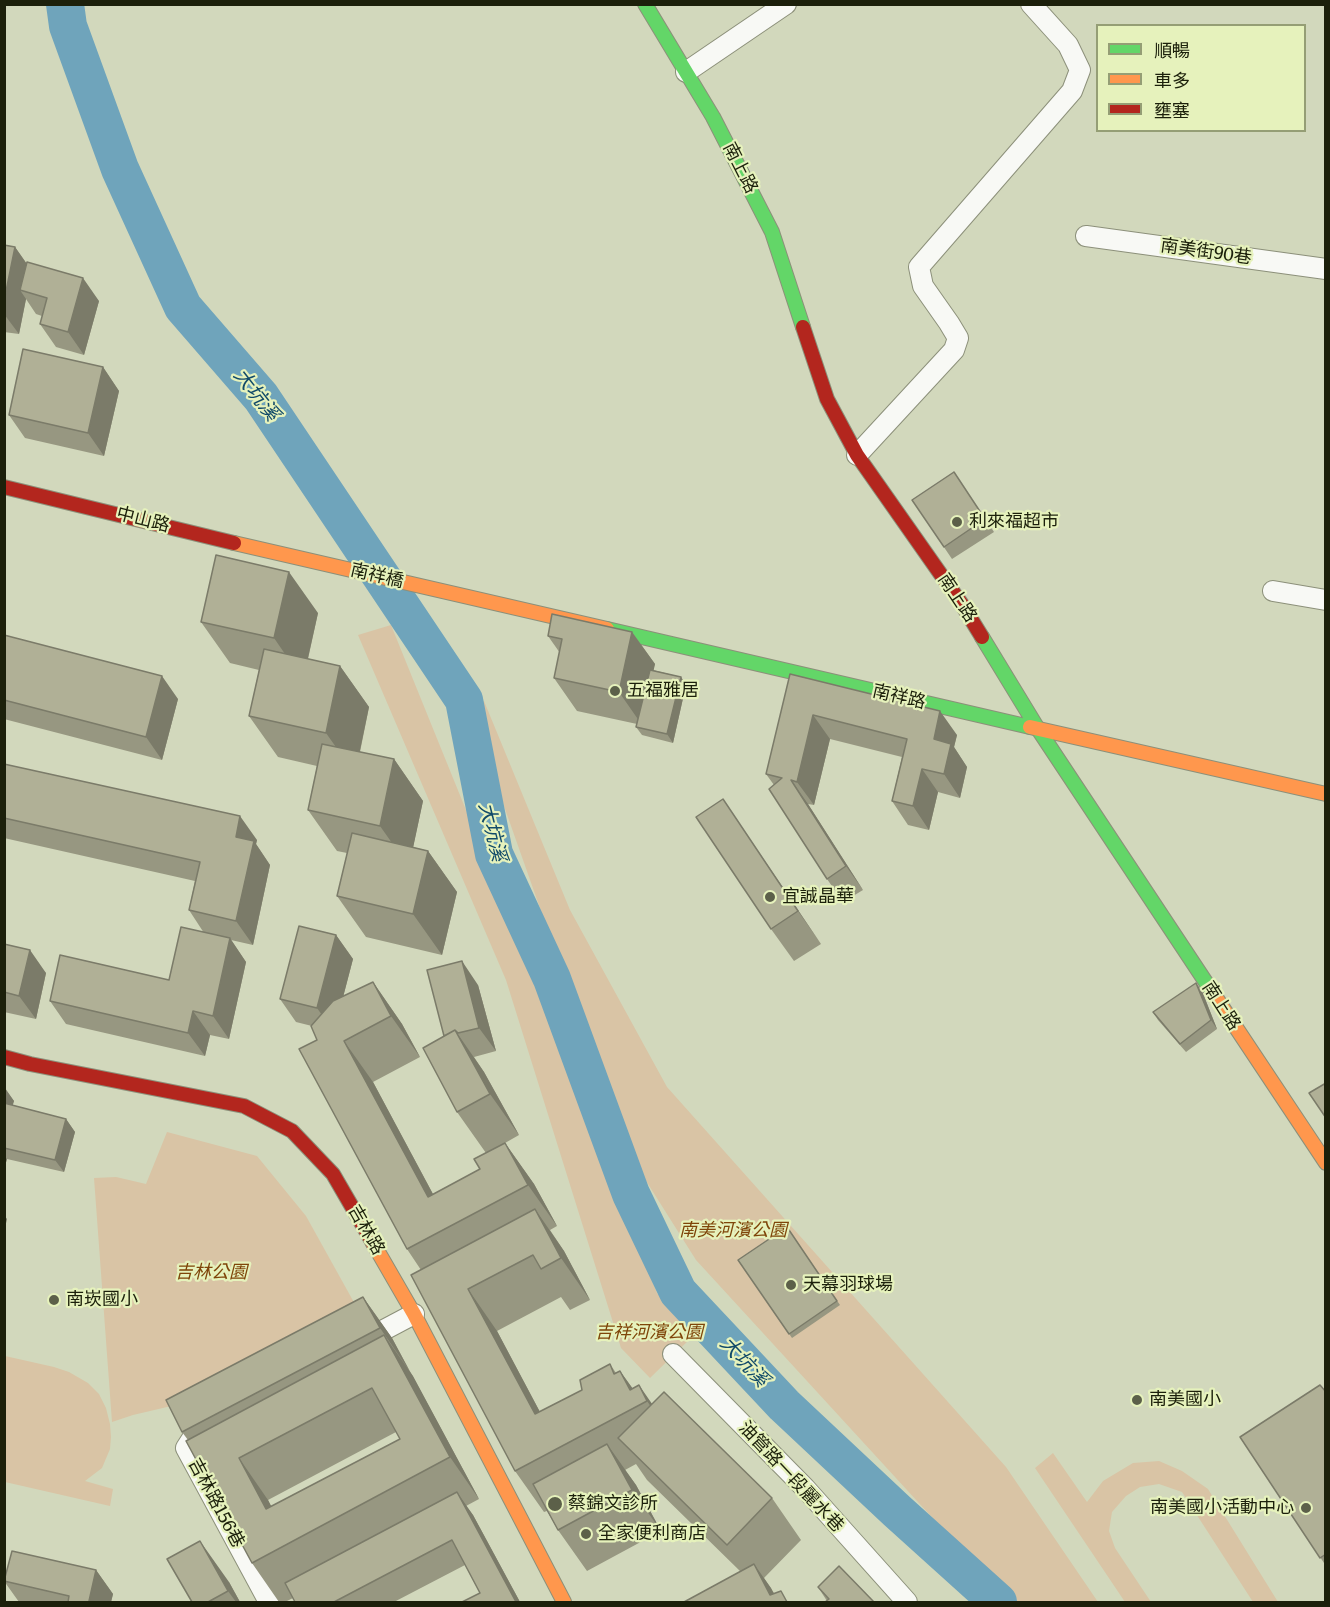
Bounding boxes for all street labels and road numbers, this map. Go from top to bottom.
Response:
street label: 南上路 [718,139,762,197]
street label: 南美街90巷 [1159,235,1253,269]
street label: 中山路 [114,503,172,537]
street label: 南祥橋 [348,559,406,593]
street label: 南上路 [933,570,981,626]
street label: 南祥路 [870,680,928,714]
street label: 南上路 [1197,977,1245,1035]
street label: 吉林路 [343,1201,389,1259]
street label: 油管路一段麗水巷 [734,1417,848,1537]
street label: 吉林路156巷 [183,1455,249,1551]

